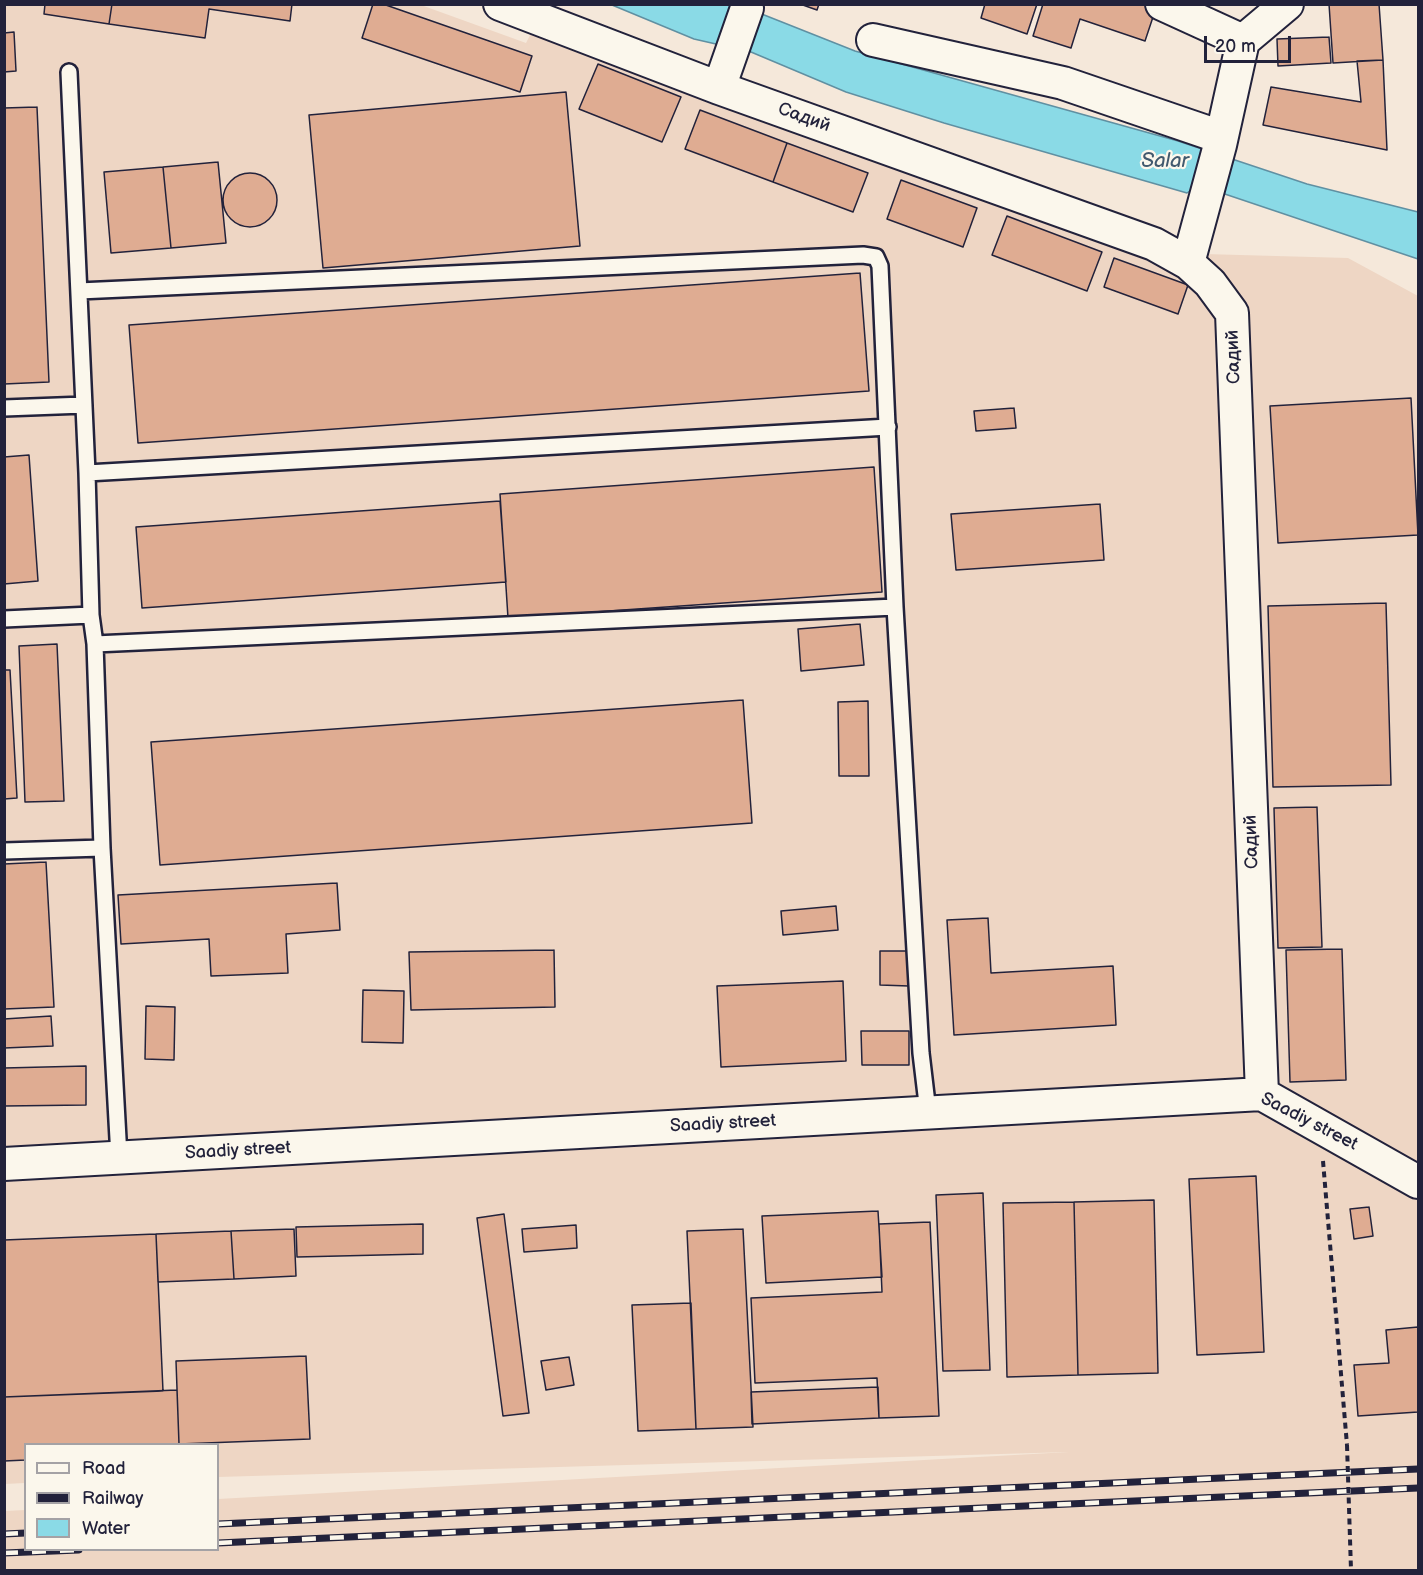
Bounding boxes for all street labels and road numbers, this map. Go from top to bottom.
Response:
street label: Садий [775,99,833,137]
street label: Садий [1222,330,1246,384]
street label: Садий [1240,815,1264,869]
street label: Saadiy street [1257,1088,1361,1156]
street label: Saadiy street [669,1110,777,1138]
street label: Saadiy street [184,1137,292,1165]

